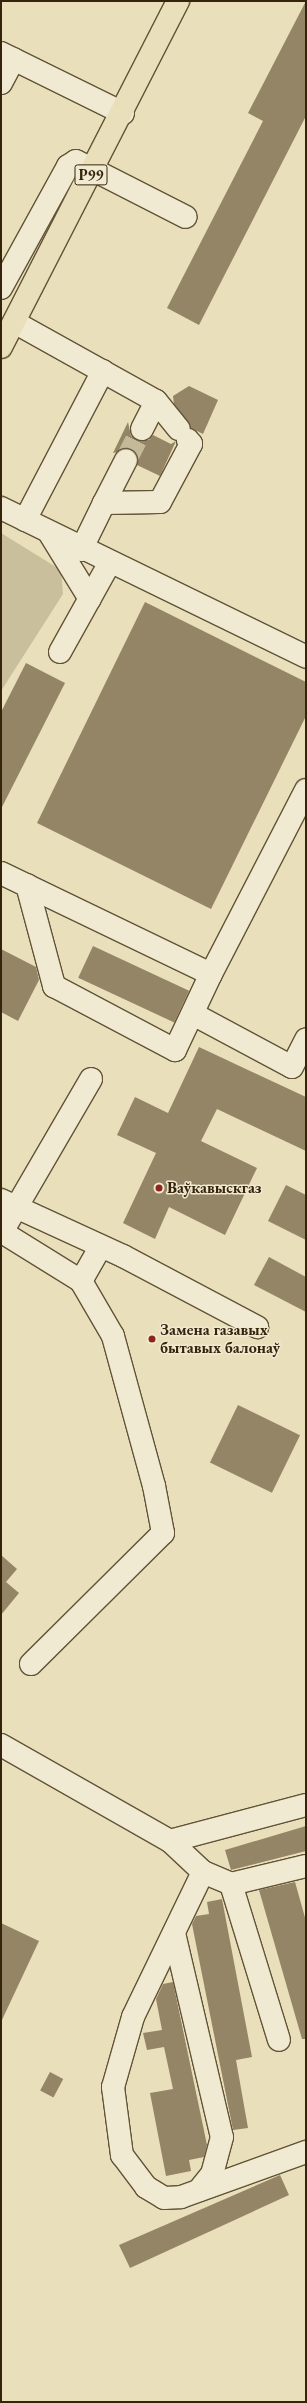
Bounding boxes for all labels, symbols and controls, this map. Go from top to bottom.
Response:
road number: Р99 [74,162,108,188]
place label: Ваўкавыскгаз [167,1178,262,1198]
marker: Ваўкавыскгаз [154,1183,164,1193]
place label: Замена газавых бытавых балонаў [160,1320,280,1358]
marker: Замена газавых бытавых балонаў [147,1334,157,1344]

